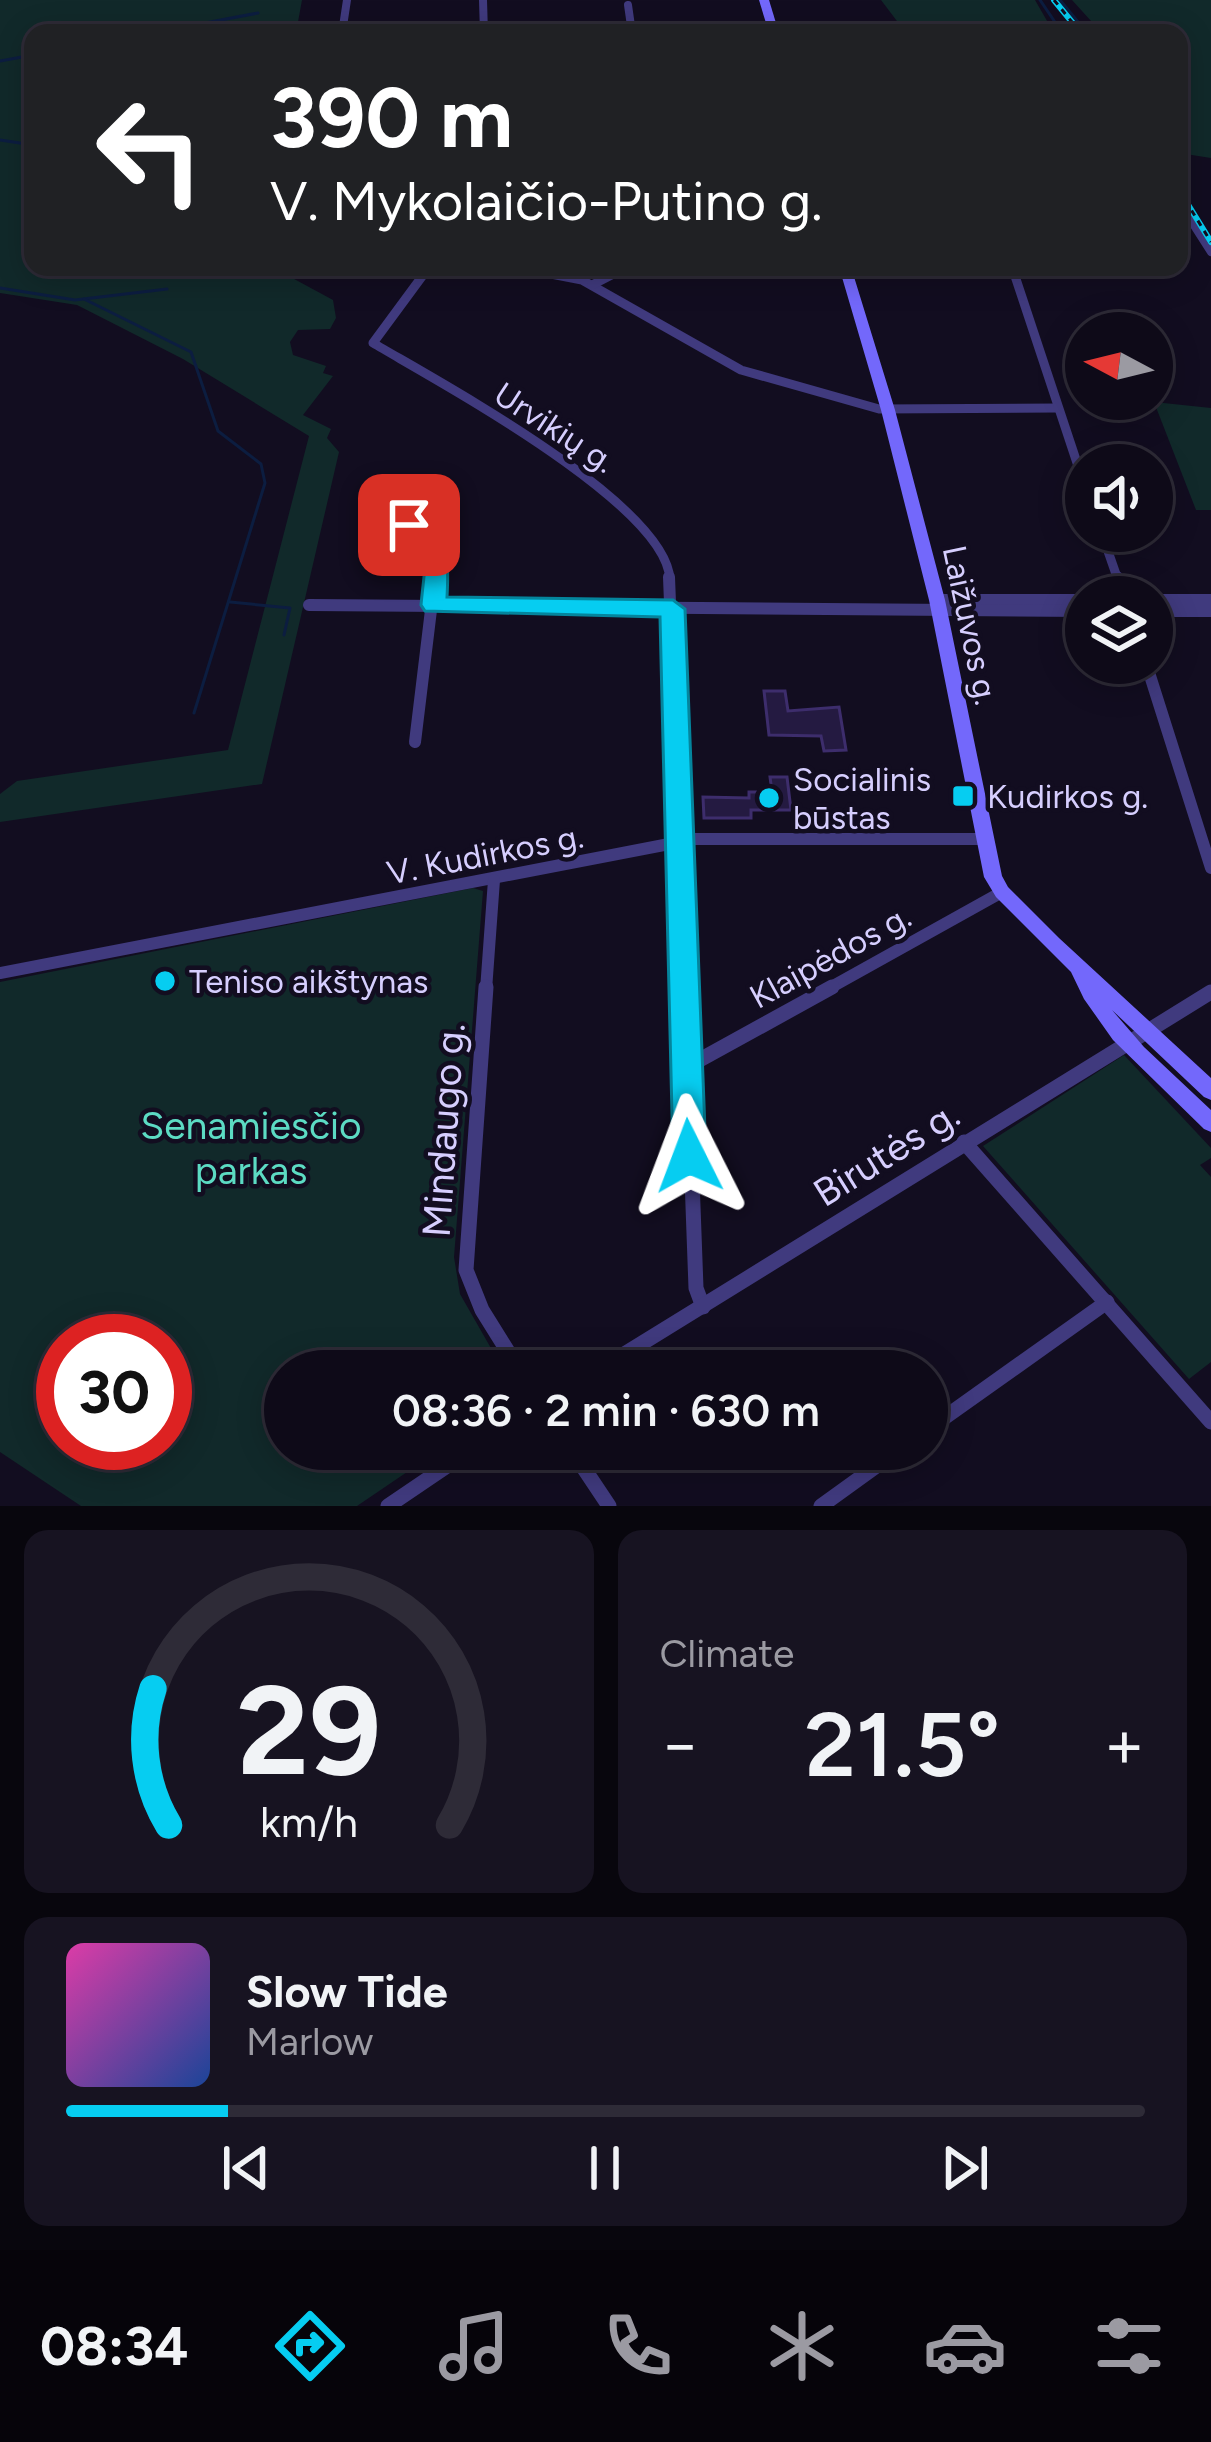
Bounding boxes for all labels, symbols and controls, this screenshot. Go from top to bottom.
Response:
text: 390 m [270,67,513,168]
icon: left [72,72,228,228]
text: V. Mykolaičio-Putino g. [270,169,822,234]
north arrow [1065,312,1173,420]
map controls [1065,312,1173,684]
street label: Urvikių g. [487,374,622,481]
button: sound [1065,444,1173,552]
pin [358,474,460,576]
icon: arrive [376,492,442,558]
street label: Laižuvos g. [935,542,1006,708]
button: layers [1065,576,1173,684]
place label: Socialinis būstas [793,760,931,837]
place label: Kudirkos g. [987,777,1148,816]
marker: Kudirkos g. [950,783,976,809]
marker: Socialinis būstas [756,785,782,811]
street label: V. Kudirkos g. [384,816,587,893]
street label: Klaipėdos g. [743,896,917,1017]
place label: Teniso aikštynas [189,962,428,1001]
marker: Teniso aikštynas [152,968,178,994]
street label: Mindaugo g. [413,1021,474,1239]
street label: Birutės g. [805,1090,968,1216]
position arrow [626,1093,752,1219]
park label: Senamiesčio parkas [140,1102,362,1194]
speed limit sign: 30 [36,1314,192,1470]
text: 08:36 · 2 min · 630 m [392,1383,820,1437]
text: Climate [660,1630,794,1677]
text: 29 [236,1655,381,1805]
text: 21.5° [804,1690,1000,1799]
text: − [660,1704,701,1784]
text: + [1104,1704,1145,1784]
text: km/h [260,1795,358,1847]
text: Slow Tide [246,1964,448,2018]
text: Marlow [246,2018,373,2065]
icon: previous [213,2135,279,2201]
icon: pause [572,2135,638,2201]
icon: next [932,2135,998,2201]
icon: directions [268,2304,352,2388]
icon: music [432,2304,516,2388]
icon: phone [596,2304,680,2388]
icon: climate [760,2304,844,2388]
icon: car [923,2304,1007,2388]
icon: filters [1087,2304,1171,2388]
text: 08:34 [40,2314,188,2379]

